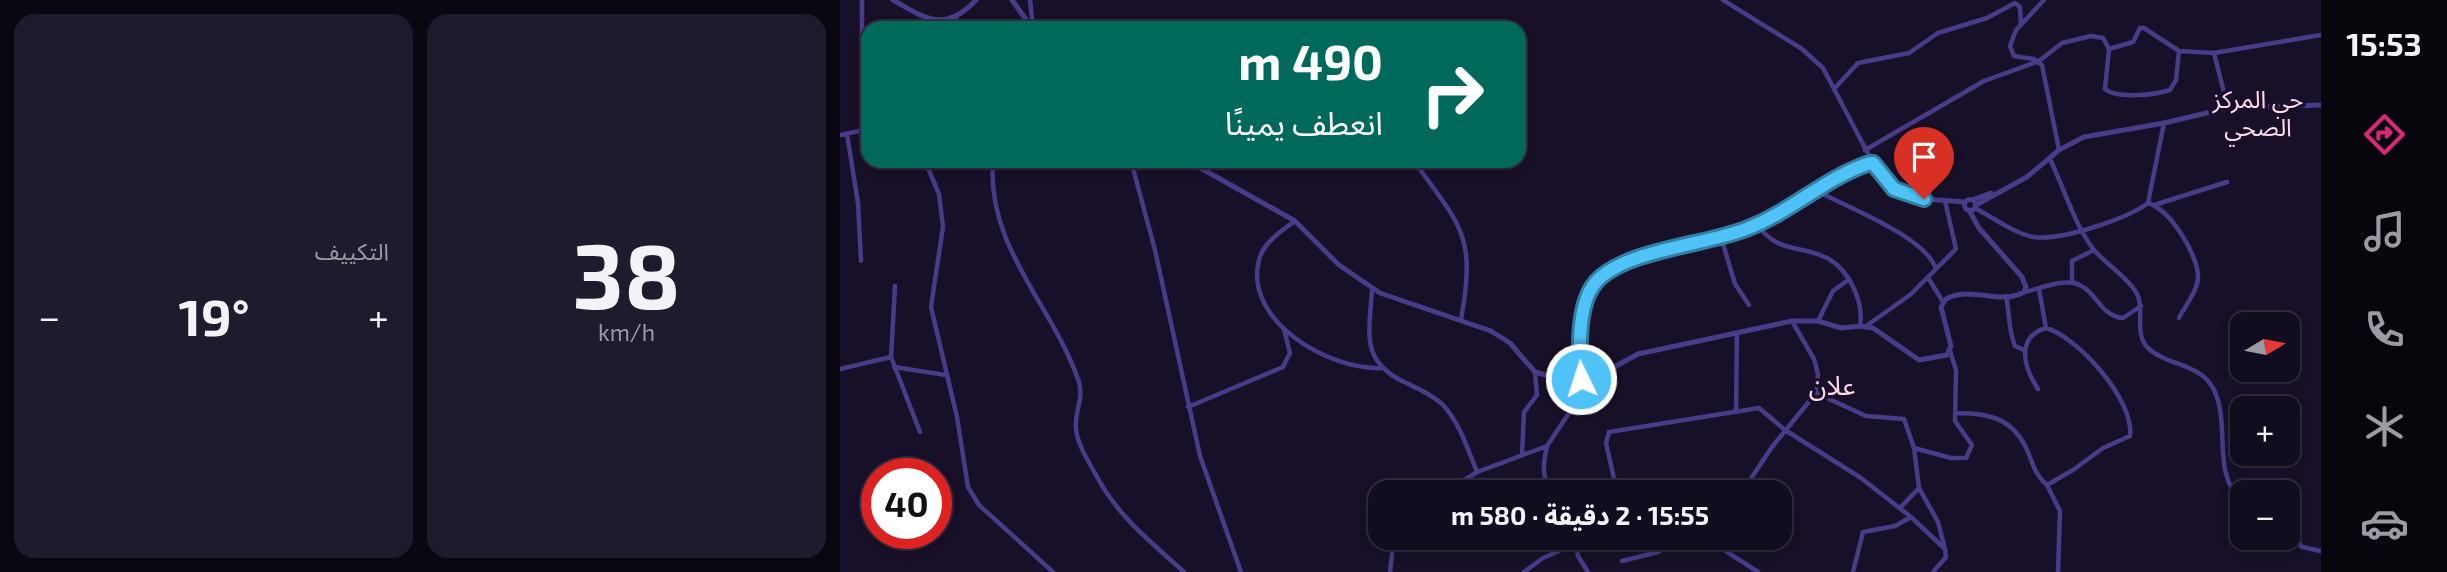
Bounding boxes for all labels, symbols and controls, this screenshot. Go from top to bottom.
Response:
text: 15:53 [2346,24,2422,62]
text: 490 m [1238,31,1383,90]
icon: right [1407,49,1498,140]
district label: حي المركز الصحي [2212,84,2303,147]
text: انعطف يمينًا [1225,103,1383,141]
icon: directions [2360,110,2409,159]
pin [1894,127,1954,199]
icon: arrive [1905,138,1943,176]
icon: music [2360,207,2409,256]
text: 38 [572,218,681,327]
text: التكييف [315,237,389,265]
text: 19° [179,284,250,346]
text: − [38,293,60,339]
text: + [368,293,389,339]
icon: phone [2360,305,2409,354]
north arrow [2230,312,2300,382]
map controls [2230,312,2300,550]
text: km/h [598,318,655,346]
position arrow [1544,342,1618,416]
district label: علان [1809,369,1855,401]
button: + [2230,396,2300,466]
icon: climate [2360,402,2409,451]
speed limit sign: 40 [861,458,952,549]
button: − [2230,480,2300,550]
text: 15:55 · 2 دقيقة · 580 m [1451,499,1709,530]
icon: car [2360,499,2409,548]

